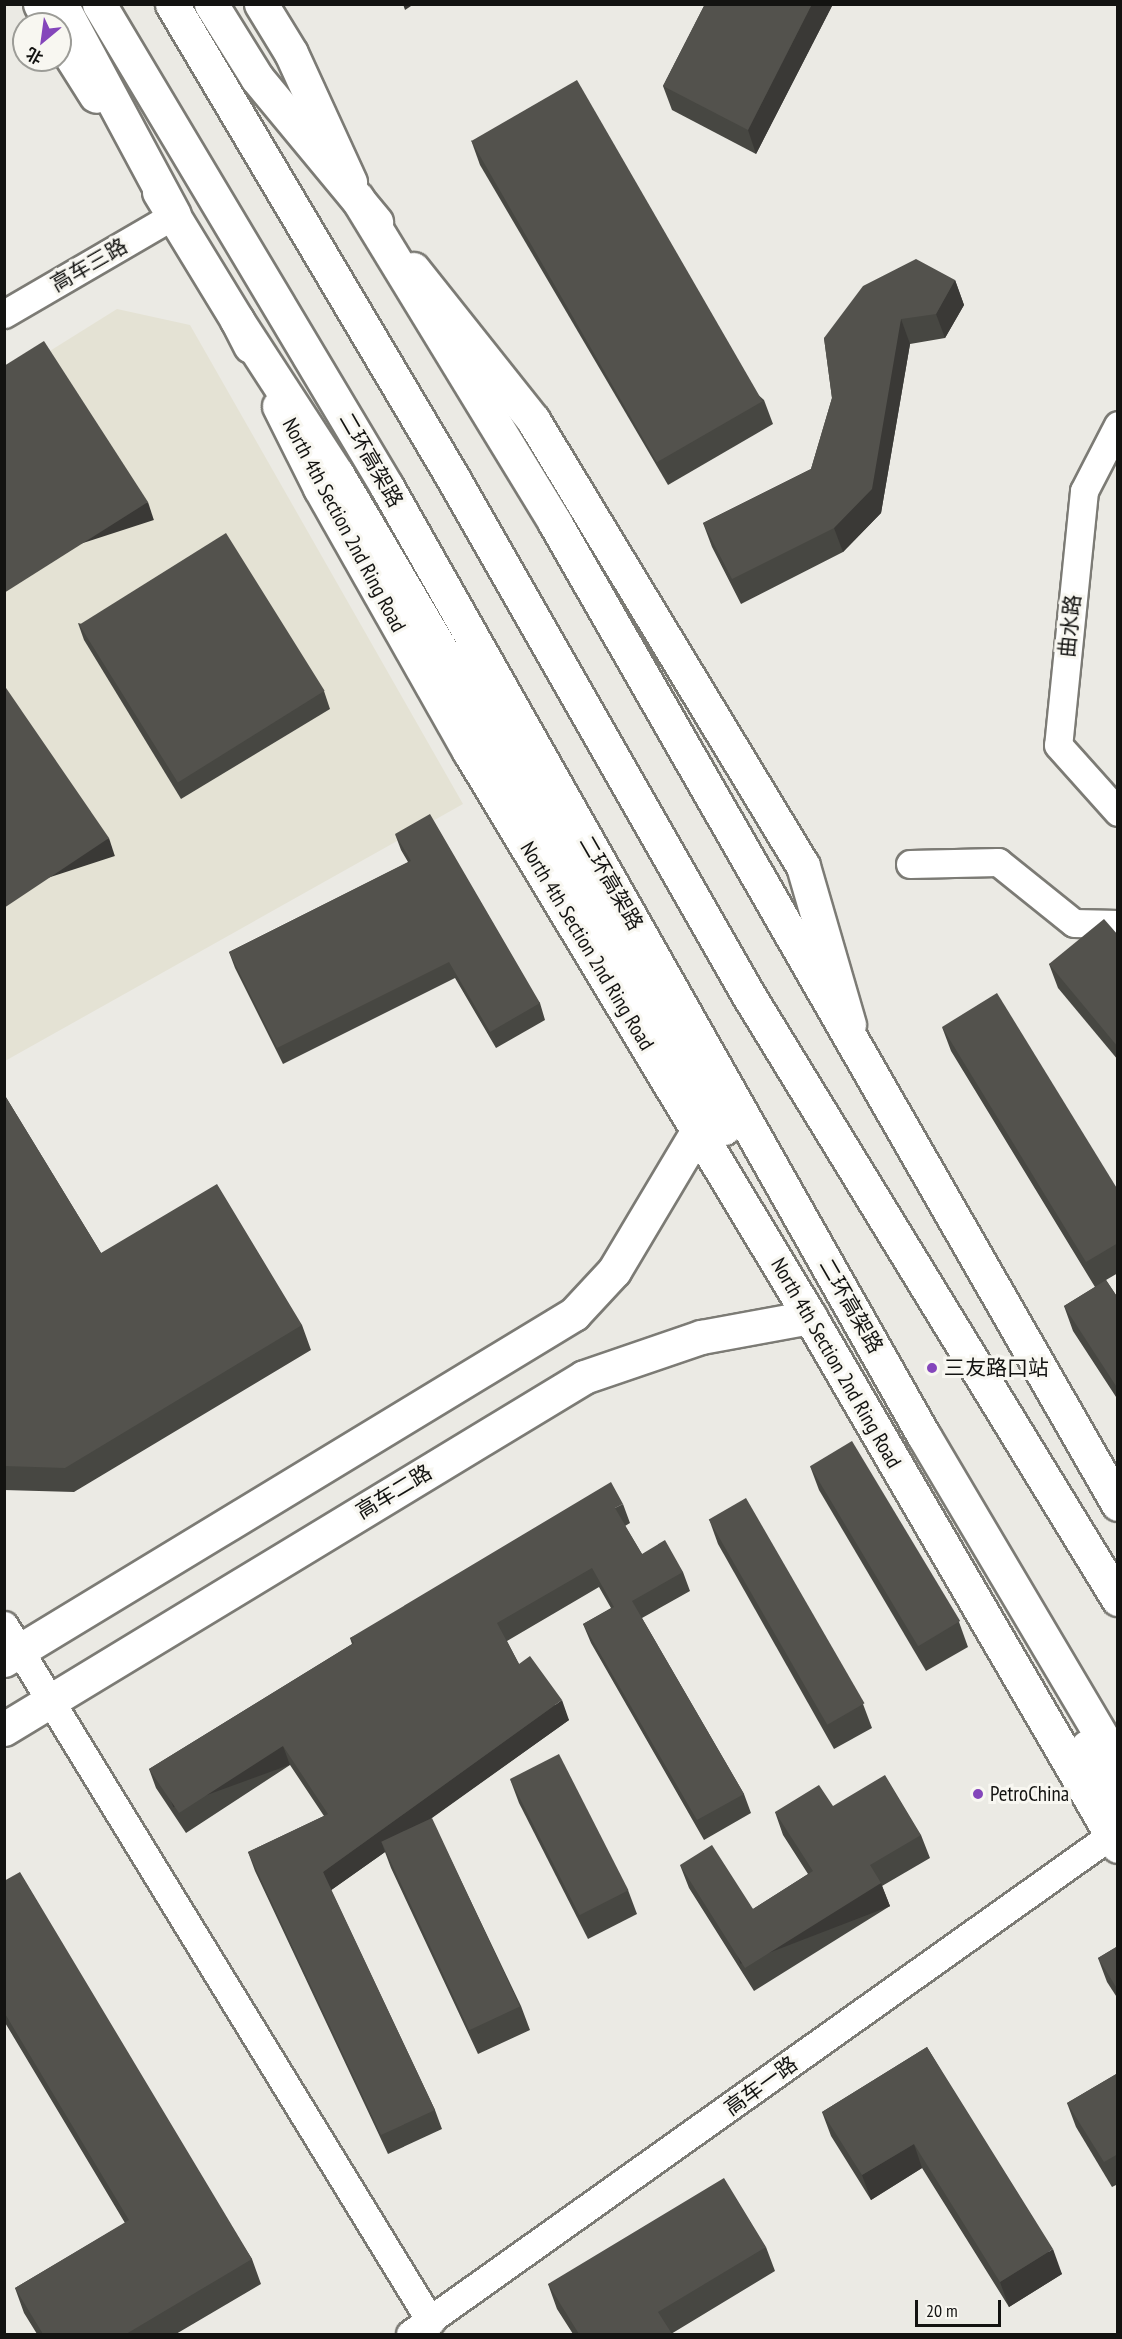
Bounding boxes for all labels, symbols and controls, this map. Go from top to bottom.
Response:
north arrow [12,12,72,72]
text: 北 [22,43,46,69]
street label: 高车三路 [46,233,132,297]
street label: 二环高架路 [334,408,408,512]
street label: North 4th Section 2nd Ring Road [277,414,411,636]
street label: 曲水路 [1054,593,1086,659]
street label: 二环高架路 [574,831,648,935]
street label: North 4th Section 2nd Ring Road [515,837,659,1055]
street label: North 4th Section 2nd Ring Road [765,1253,907,1473]
street label: 二环高架路 [814,1254,888,1358]
place label: 三友路口站 [944,1355,1049,1381]
marker: 三友路口站 [925,1361,939,1375]
street label: 高车二路 [352,1460,436,1524]
place label: PetroChina [990,1781,1069,1807]
marker: PetroChina [971,1787,985,1801]
street label: 高车一路 [720,2051,802,2121]
scale bar [918,2288,1004,2326]
text: 20 m [926,2299,958,2322]

